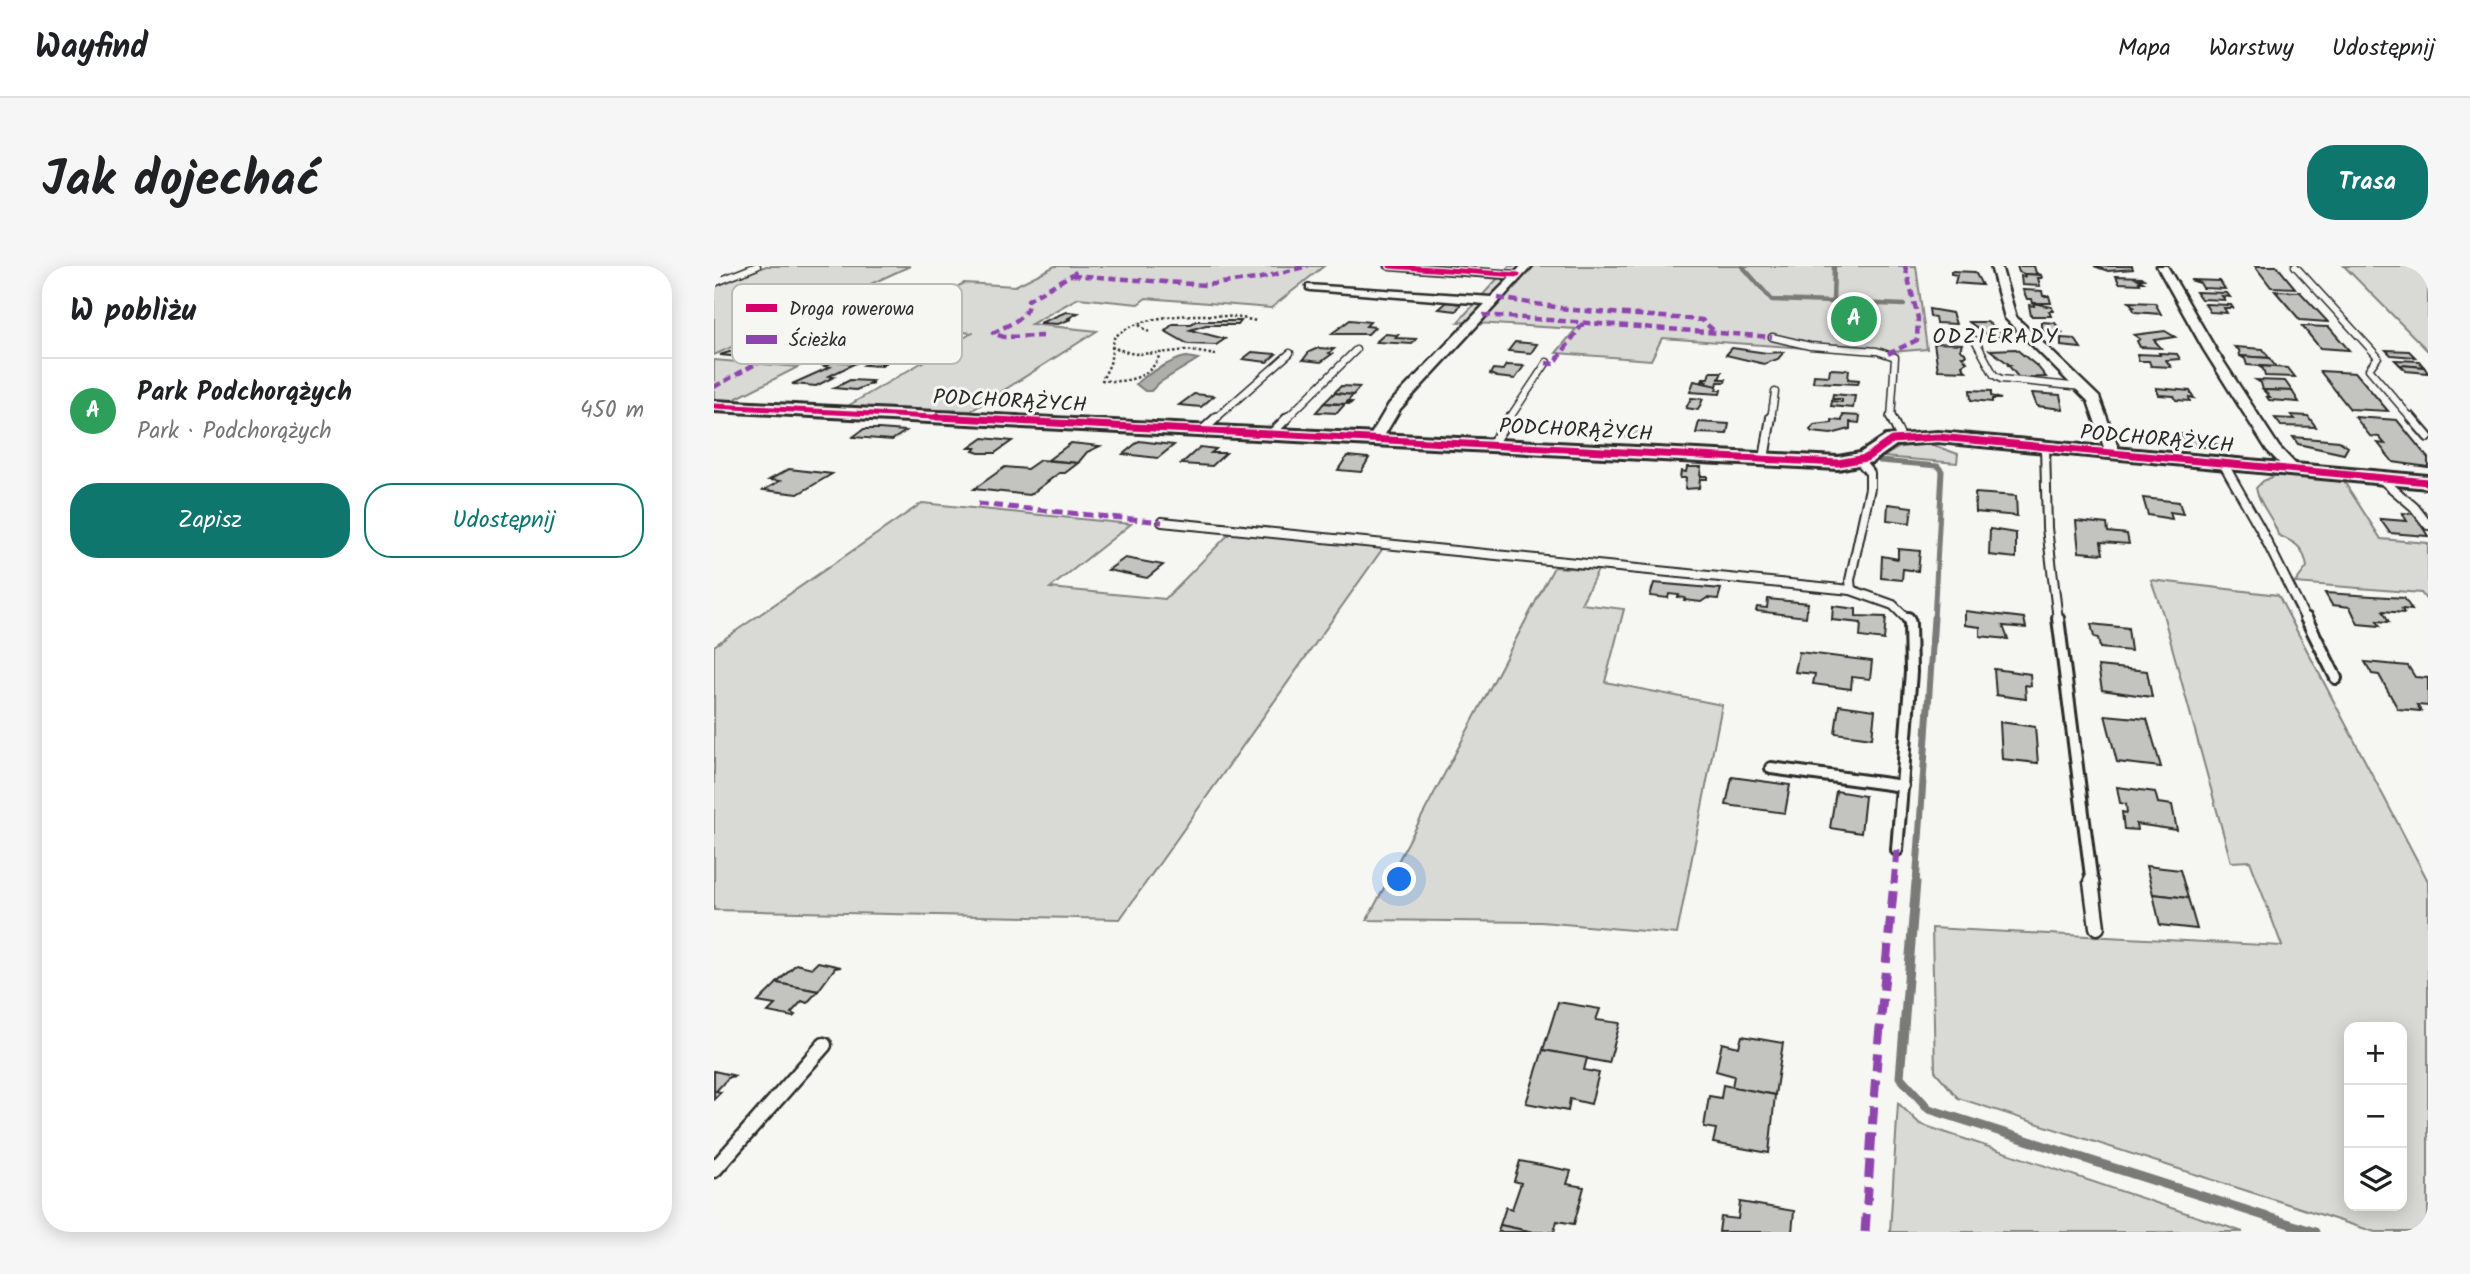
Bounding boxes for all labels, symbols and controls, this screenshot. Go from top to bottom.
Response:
text: Wayfind [35,22,148,75]
text: Mapa [2118,29,2171,68]
text: Warstwy [2209,29,2294,68]
text: Udostępnij [2332,29,2435,68]
text: Jak dojechać [42,143,320,221]
button: Trasa [2307,145,2428,220]
legend [732,284,962,364]
text: W pobliżu [70,288,196,336]
pin: A [1831,293,1877,345]
text: Droga rowerowa [789,295,915,325]
district label: ODZIERADY [1933,321,2059,354]
text: Ścieżka [789,326,847,356]
text: Park Podchorążych [137,372,352,414]
street label: PODCHORĄŻYCH [932,381,1088,423]
text: A [86,393,100,429]
text: 450 m [580,393,644,429]
street label: PODCHORĄŻYCH [1498,410,1654,452]
text: Park · Podchorążych [137,414,332,450]
street label: PODCHORĄŻYCH [2079,417,2235,463]
button: Zapisz [70,483,350,558]
button: Udostępnij [364,483,644,558]
your location [1382,862,1416,896]
map controls [2344,1022,2407,1211]
button: + [2344,1022,2407,1085]
button: − [2344,1085,2407,1148]
button: layers [2344,1148,2407,1211]

